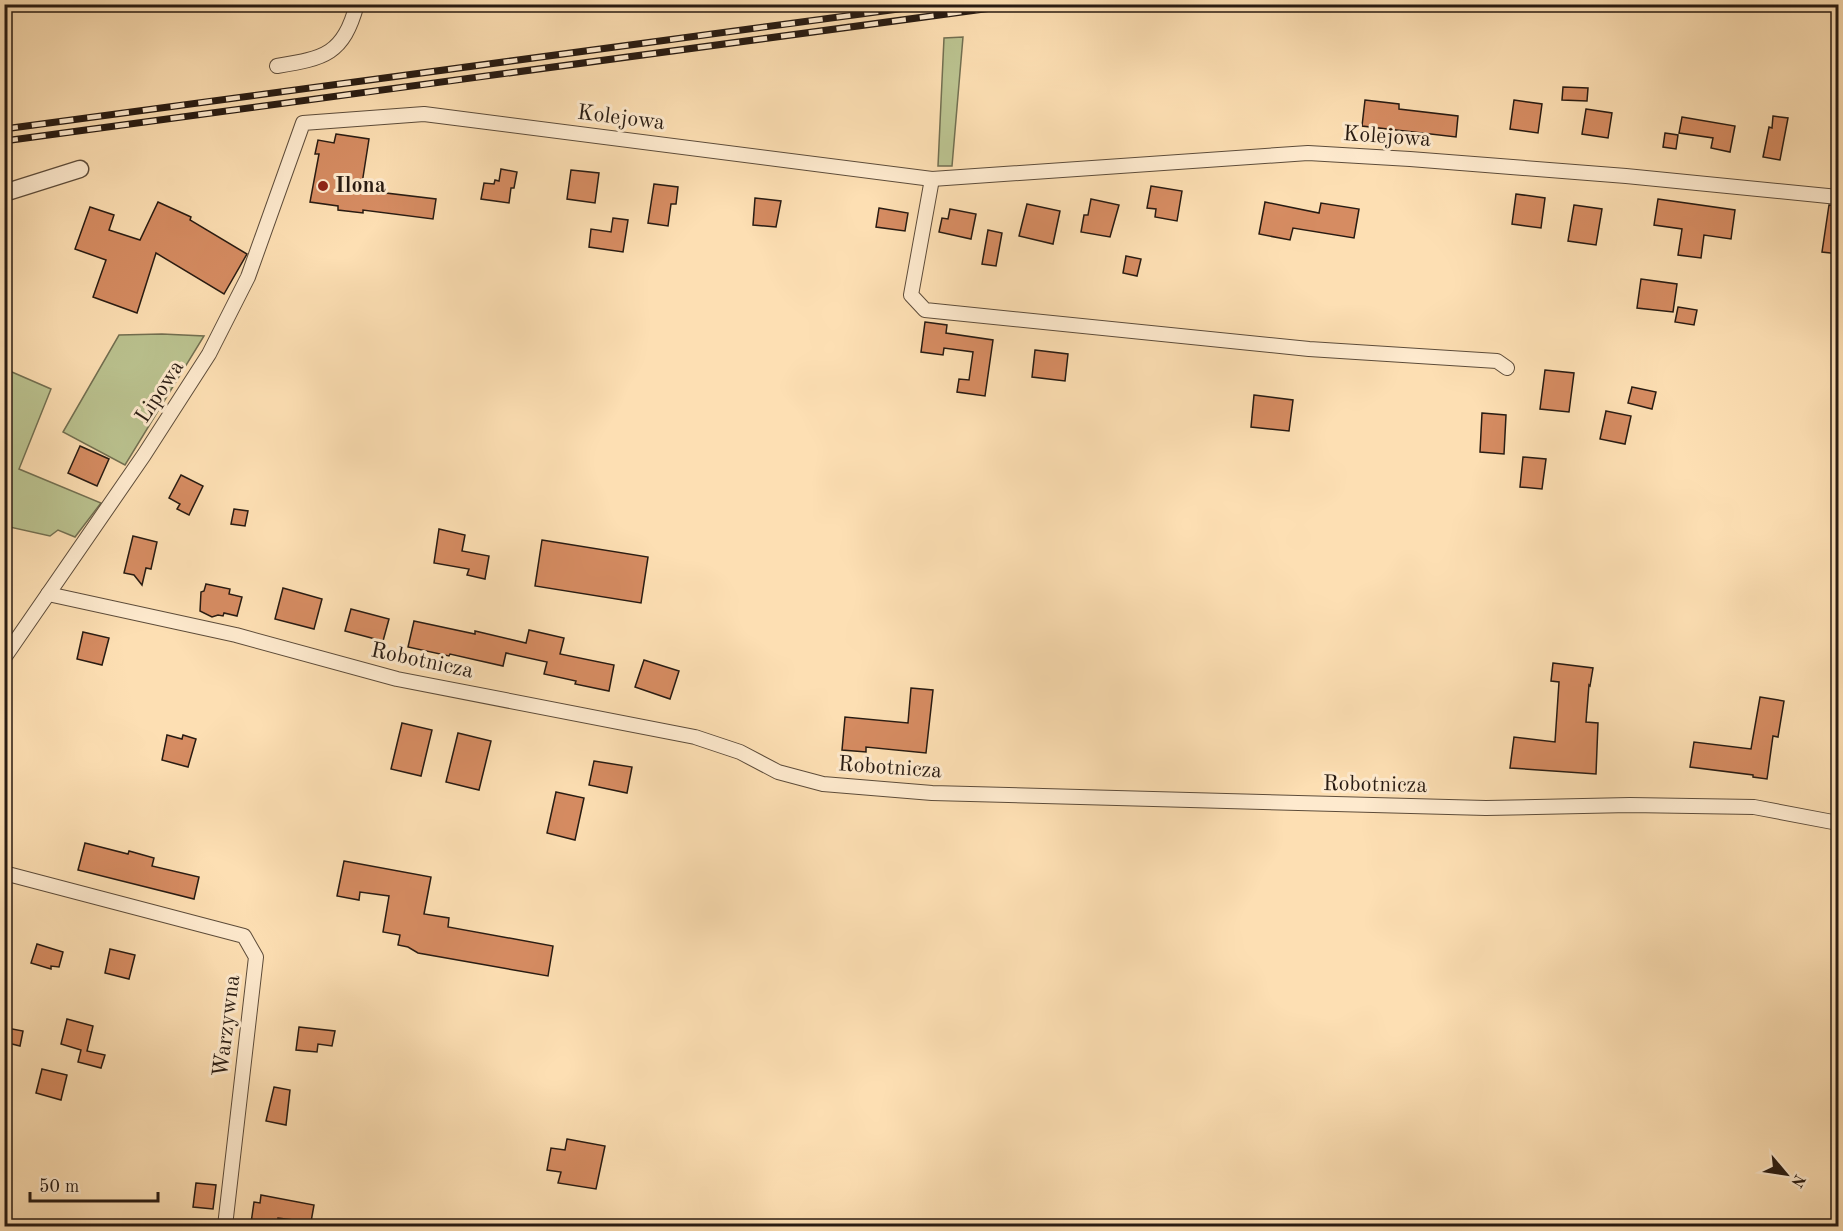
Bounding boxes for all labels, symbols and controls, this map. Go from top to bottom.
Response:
street label: Kolejowa [576,102,666,134]
street label: Kolejowa [1342,123,1432,151]
place label: Ilona [335,175,386,197]
marker: Ilona [316,179,330,193]
street label: Lipowa [132,357,188,427]
street label: Robotnicza [369,639,476,683]
street label: Robotnicza [837,753,943,783]
street label: Robotnicza [1323,773,1428,797]
street label: Warzywna [210,974,244,1078]
north arrow [1756,1144,1816,1204]
scale bar [30,1165,158,1203]
text: N [1787,1171,1807,1190]
text: 50 m [39,1178,79,1196]

